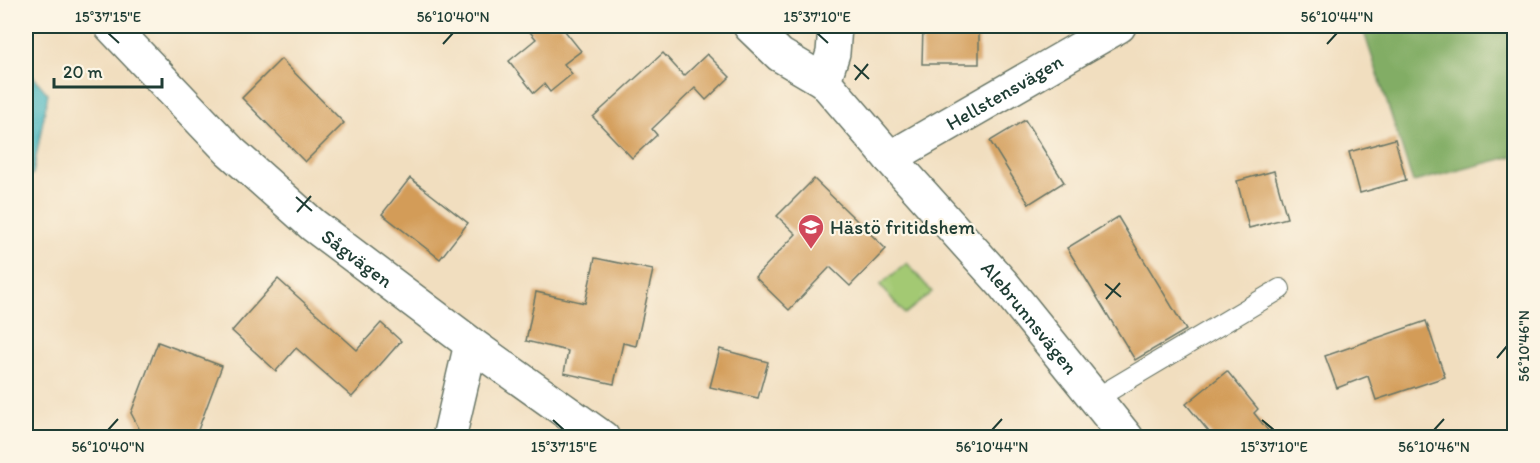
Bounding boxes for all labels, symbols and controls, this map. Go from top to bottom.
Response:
text: 15°37'15"E [75,8,141,26]
text: 56°10'40"N [416,8,490,26]
text: 15°37'10"E [783,8,851,26]
text: 56°10'44"N [1301,8,1373,26]
street label: Hellstensvägen [942,49,1067,135]
scale bar [54,51,162,89]
text: 20 m [63,61,103,83]
school or university icon: Hästö fritidshem [796,212,826,250]
place label: Hästö fritidshem [830,215,975,239]
street label: Sågvägen [317,224,397,293]
street label: Alebrunnsvägen [976,256,1083,379]
text: 56°10'46"N [1515,310,1533,382]
text: 56°10'40"N [71,438,145,456]
text: 15°37'15"E [531,438,597,456]
text: 56°10'44"N [956,438,1028,456]
text: 15°37'10"E [1240,438,1308,456]
text: 56°10'46"N [1398,438,1470,456]

